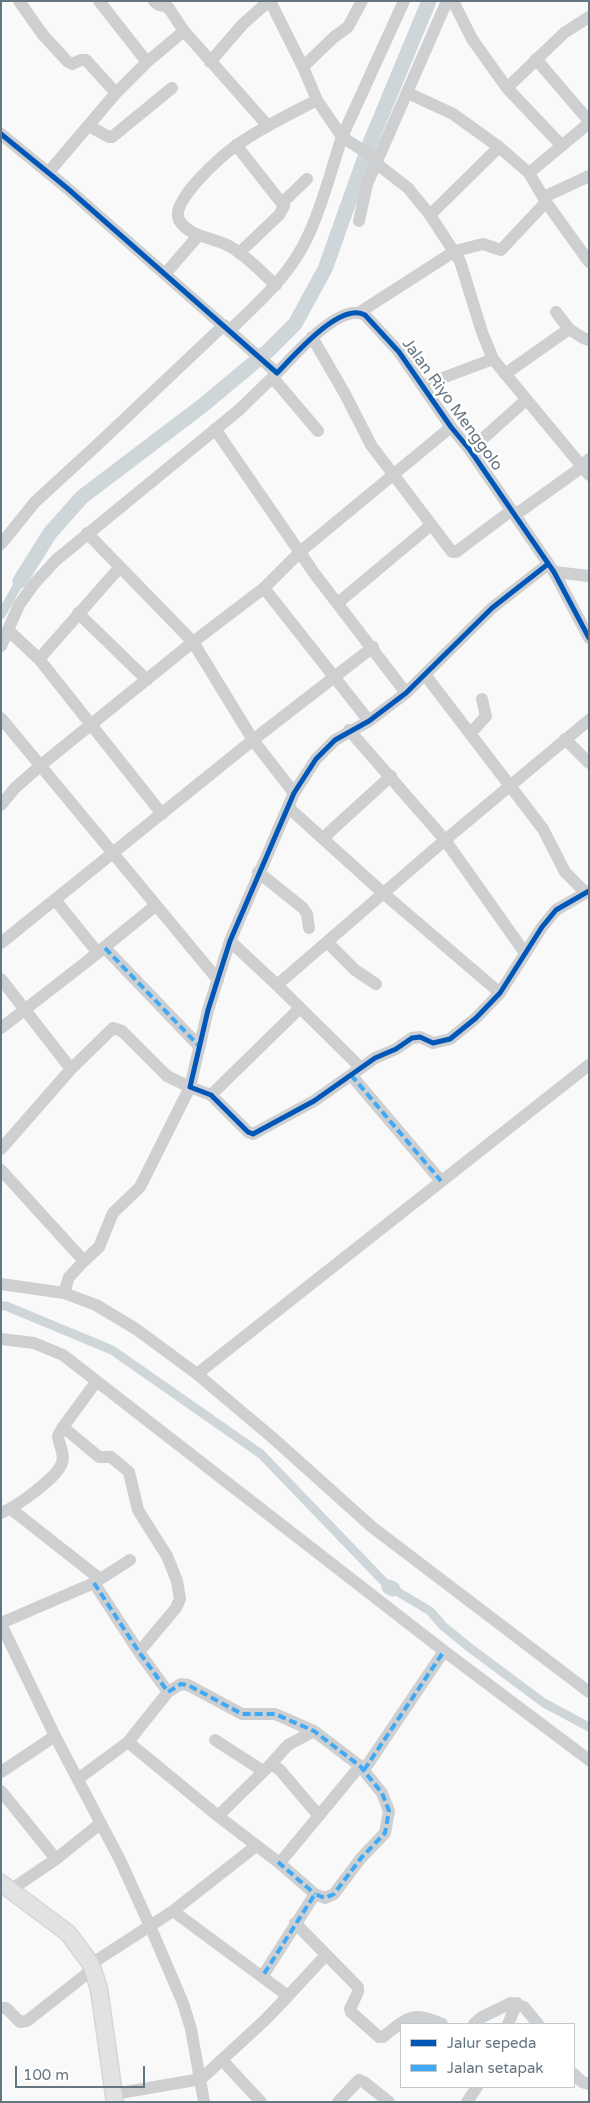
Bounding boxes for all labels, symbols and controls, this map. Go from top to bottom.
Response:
street label: Jalan Riyo Menggolo [398,335,506,475]
legend [400,2023,575,2088]
text: Jalur sepeda [447,2034,536,2052]
scale bar [18,2056,148,2088]
text: Jalan setapak [447,2059,544,2077]
text: 100 m [23,2066,69,2084]

